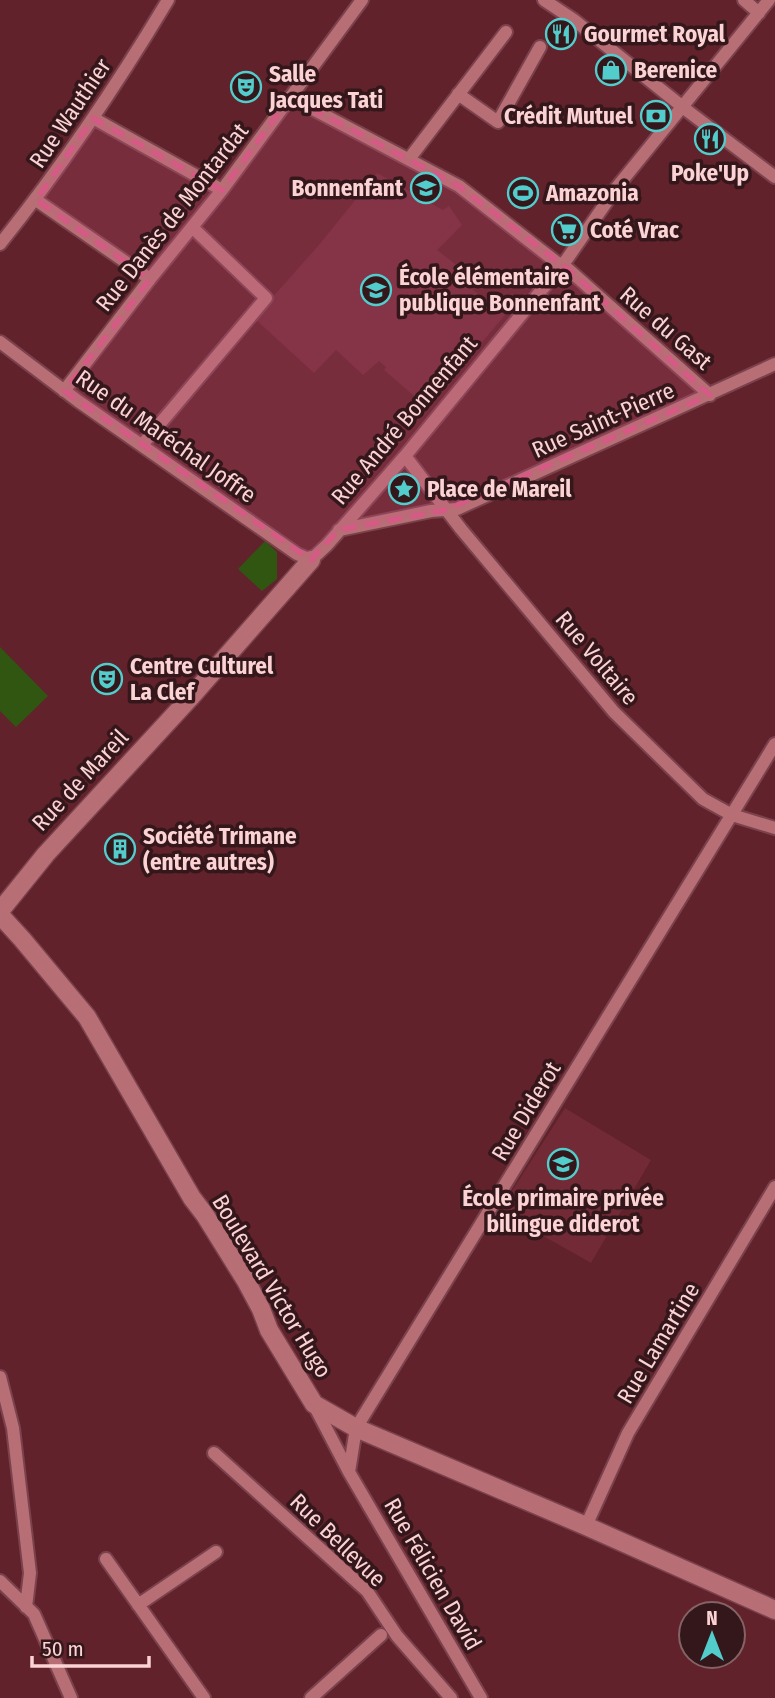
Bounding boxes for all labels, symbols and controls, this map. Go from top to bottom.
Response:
restaurant icon: Gourmet Royal [544,17,578,51]
place label: Gourmet Royal [584,20,726,48]
street label: Rue Wauthier [23,53,117,173]
shop icon: Berenice [594,53,628,87]
place label: Berenice [634,56,718,84]
place label: Salle Jacques Tati [268,60,383,114]
theatre icon: Salle Jacques Tati [229,70,263,104]
bank icon: Crédit Mutuel [639,99,673,133]
place label: Crédit Mutuel [504,102,634,130]
street label: Rue Danès de Montardat [90,117,255,317]
restaurant icon: Poke'Up [693,122,727,156]
place label: Poke'Up [671,159,749,187]
school or university icon: Bonnenfant [409,171,443,205]
place label: Bonnenfant [291,174,404,202]
sports icon: Amazonia [506,176,540,210]
place label: Amazonia [545,179,639,207]
supermarket icon: Coté Vrac [550,213,584,247]
place label: Coté Vrac [590,216,679,244]
place label: École élémentaire publique Bonnenfant [399,262,602,317]
school or university icon: École élémentaire publique Bonnenfant [359,273,393,307]
street label: Rue du Gast [614,280,718,376]
street label: Rue André Bonnenfant [325,329,483,510]
street label: Rue du Maréchal Joffre [71,363,261,509]
street label: Rue Saint-Pierre [527,376,679,464]
place icon: Place de Mareil [387,472,421,506]
place label: Place de Mareil [427,475,572,503]
street label: Rue Voltaire [550,605,644,711]
place label: Centre Culturel La Clef [130,652,274,706]
theatre icon: Centre Culturel La Clef [90,662,124,696]
street label: Rue de Mareil [26,723,134,837]
place label: Société Trimane (entre autres) [143,822,297,876]
building icon: Société Trimane (entre autres) [103,832,137,866]
street label: Rue Diderot [485,1056,567,1166]
school or university icon: École primaire privée bilingue diderot [546,1147,580,1181]
place label: École primaire privée bilingue diderot [462,1183,664,1238]
street label: Boulevard Victor Hugo [206,1189,338,1383]
street label: Rue Lamartine [611,1277,705,1409]
street label: Rue Bellevue [284,1487,392,1593]
street label: Rue Félicien David [378,1493,488,1655]
north arrow [677,1600,747,1670]
text: N [706,1607,718,1630]
scale bar [32,1624,149,1668]
text: 50 m [42,1636,84,1662]

